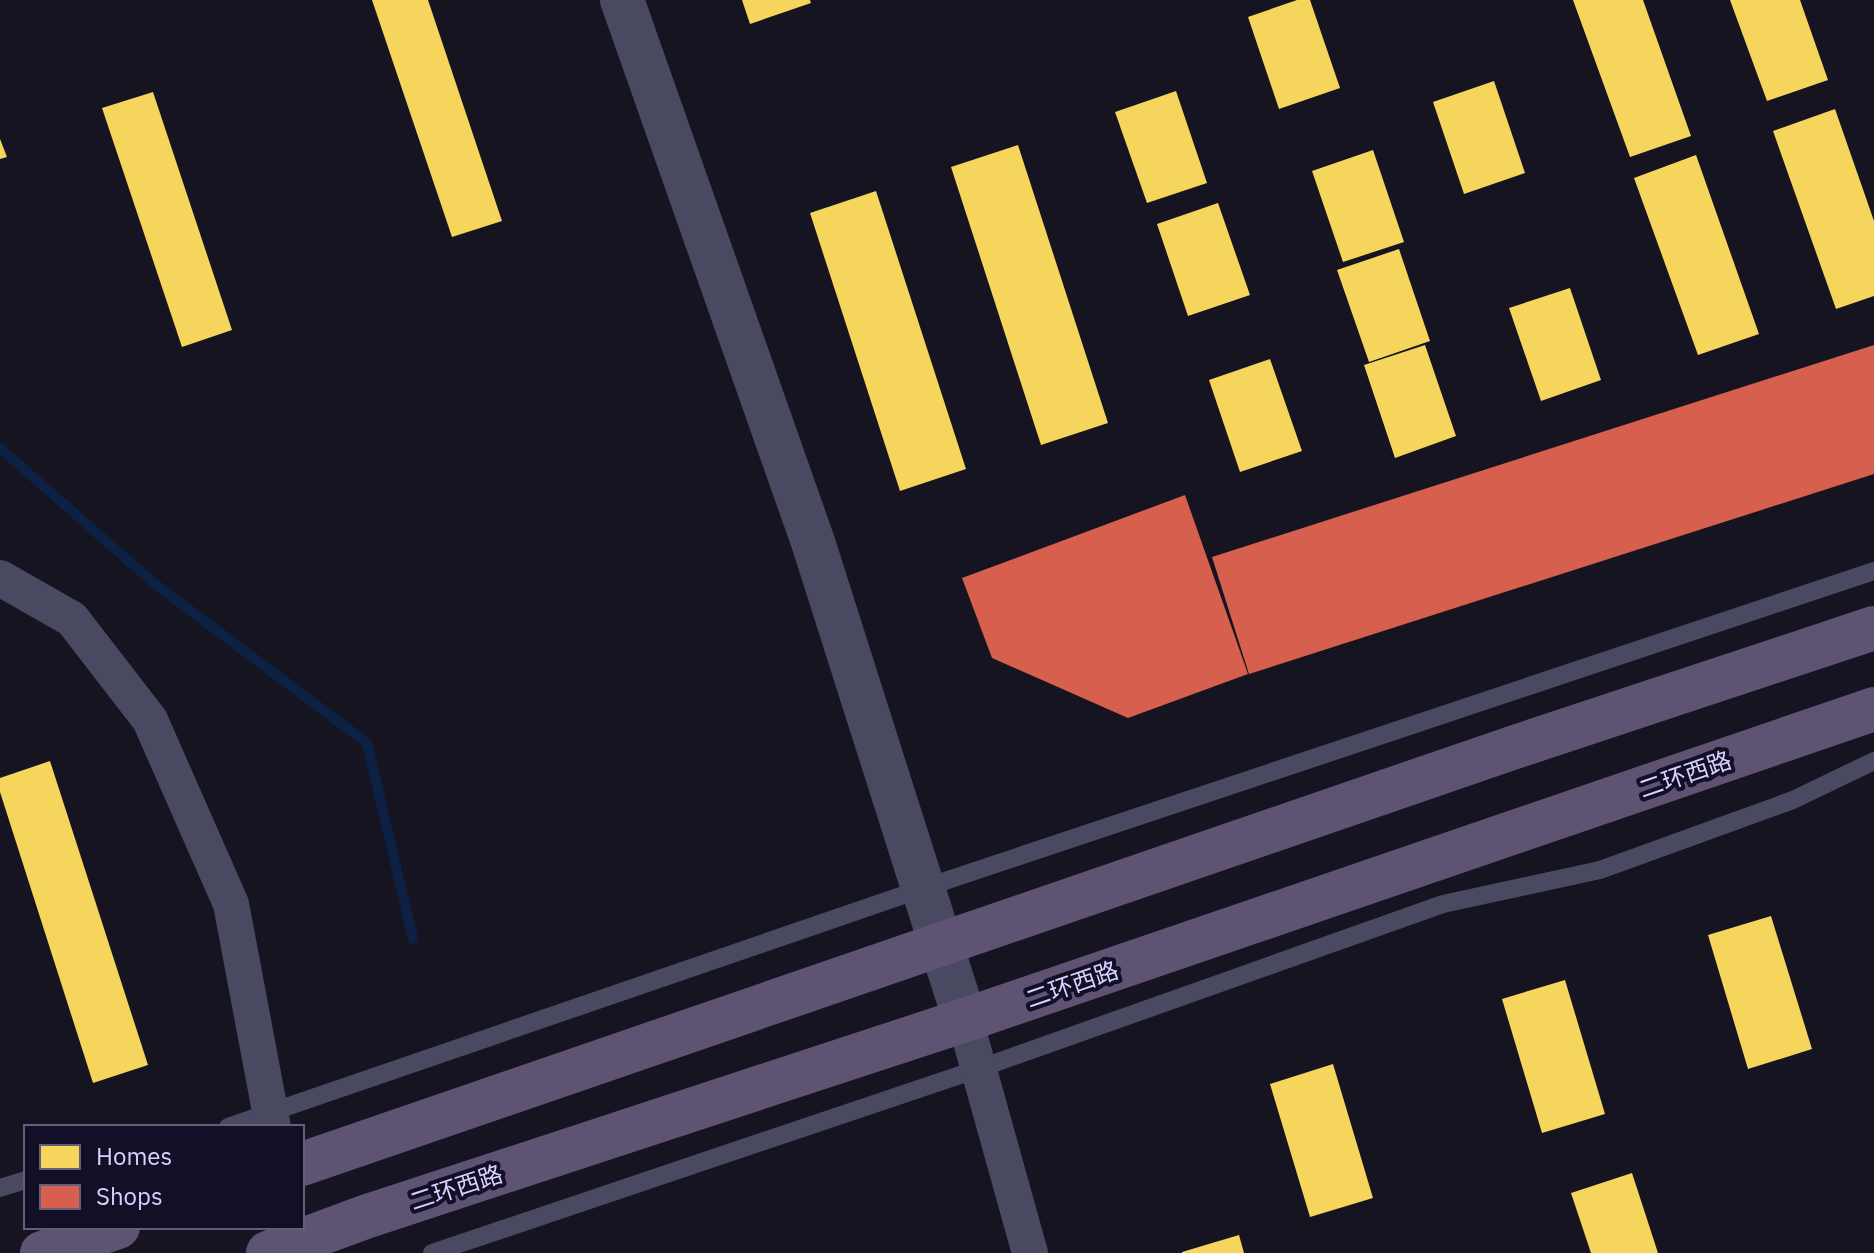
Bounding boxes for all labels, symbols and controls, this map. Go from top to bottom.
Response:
street label: 二环西路 [1634,743,1736,805]
street label: 二环西路 [1021,953,1123,1015]
legend [24,1125,304,1229]
text: Homes [96,1140,172,1172]
street label: 二环西路 [405,1157,507,1217]
text: Shops [96,1180,163,1212]

